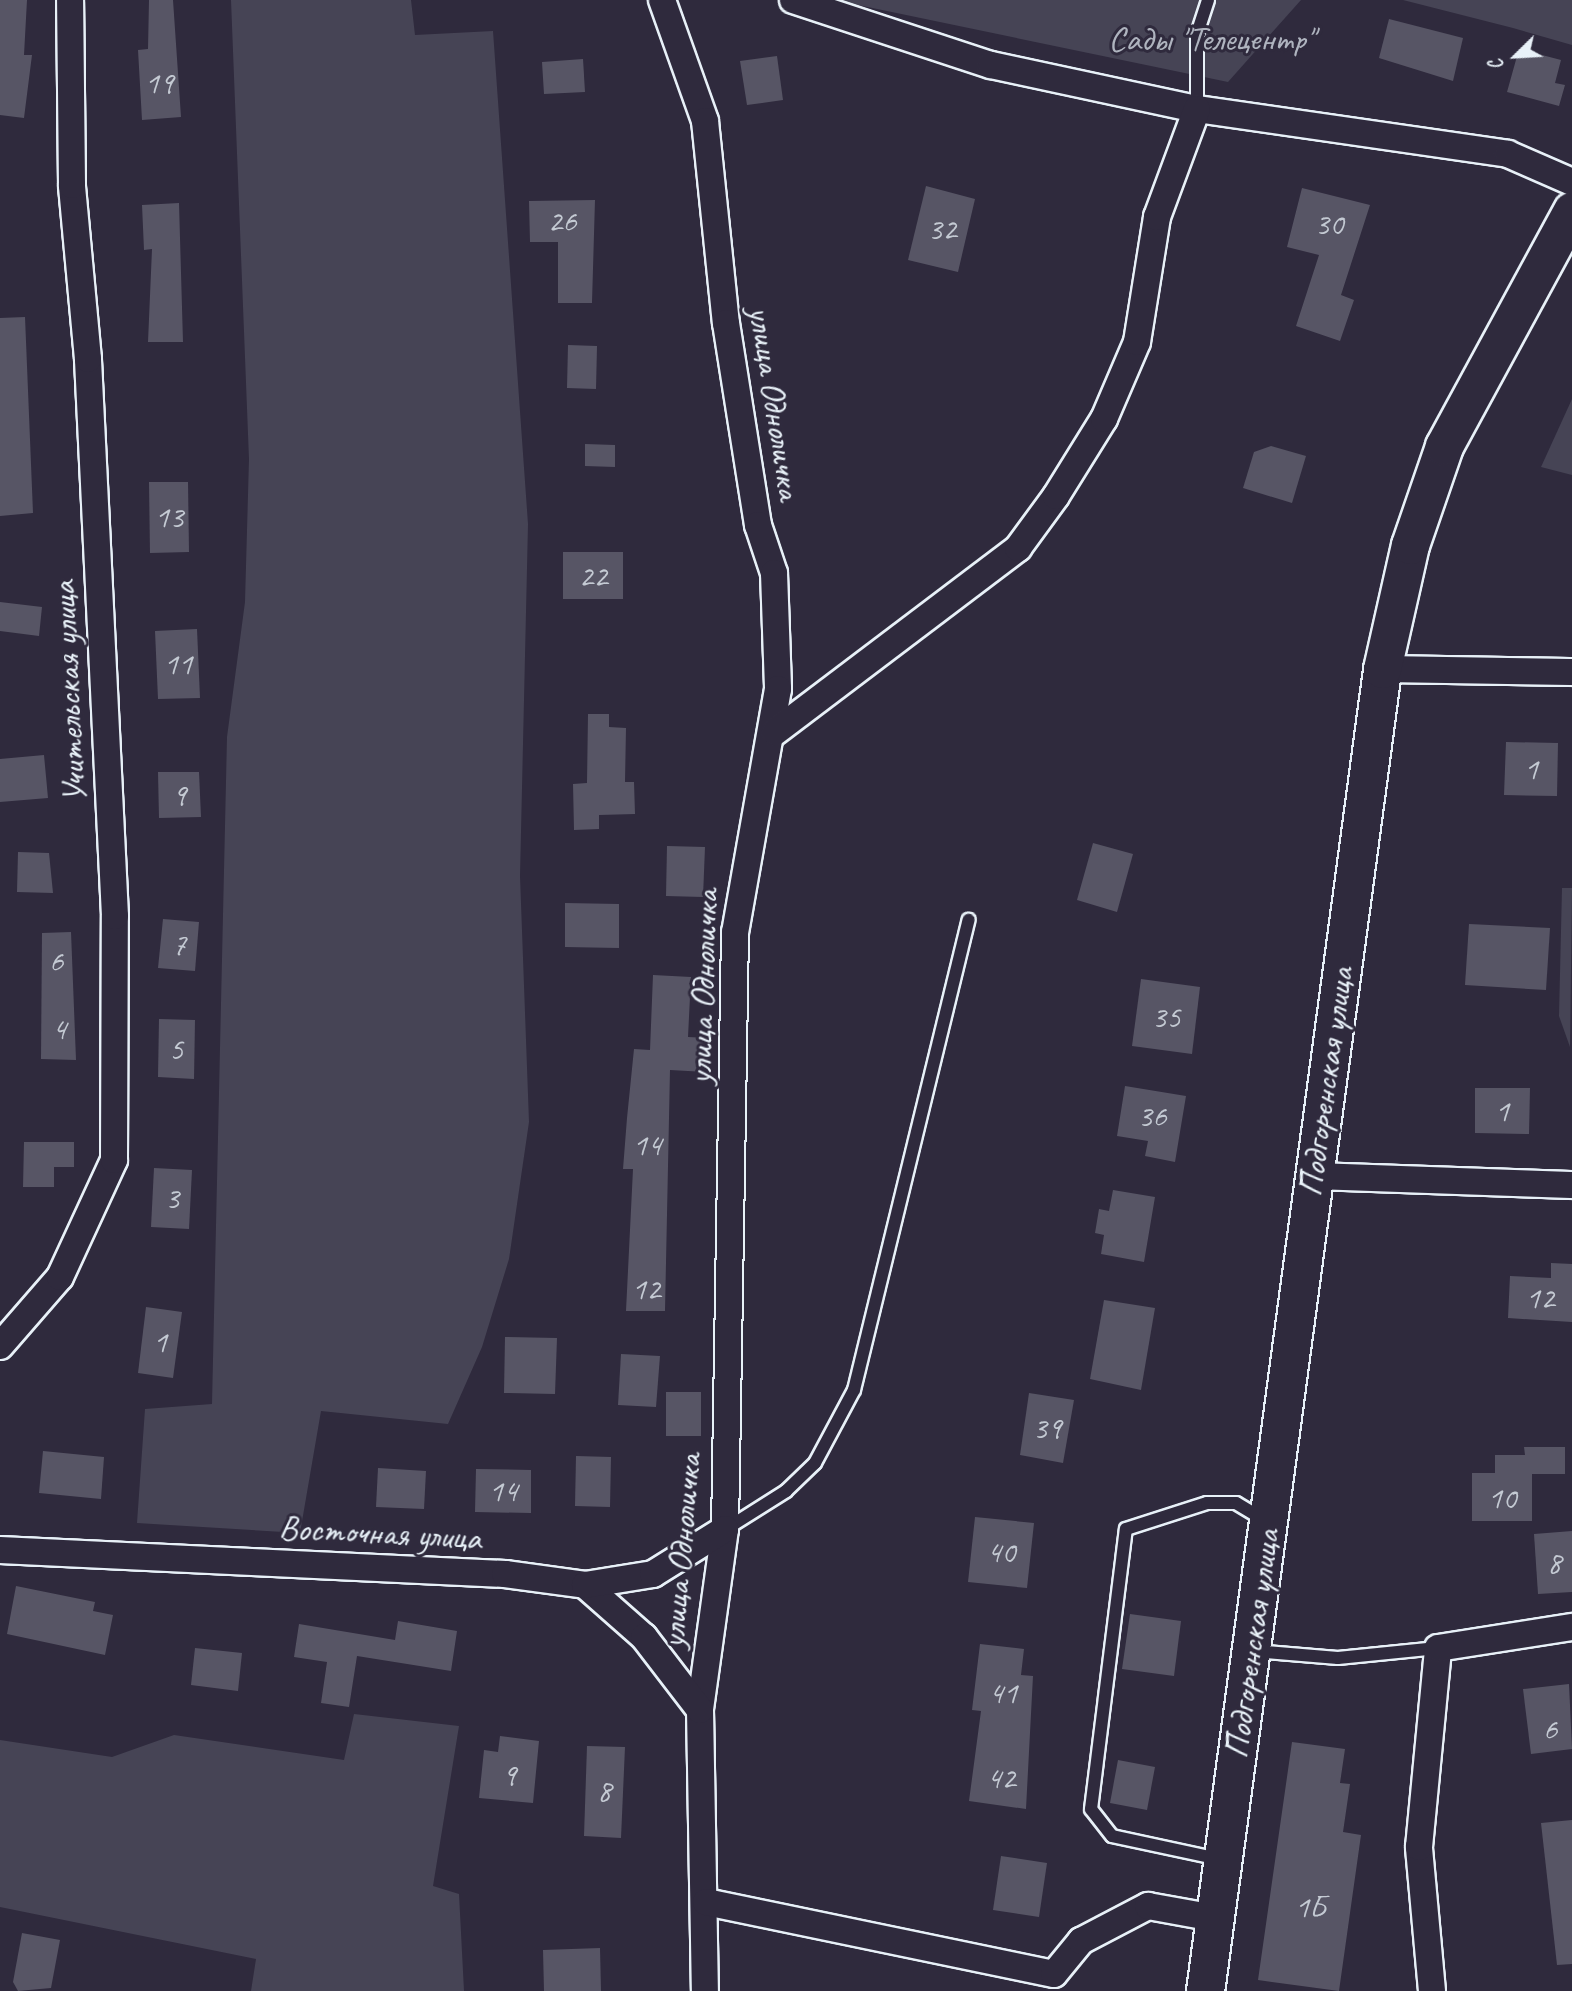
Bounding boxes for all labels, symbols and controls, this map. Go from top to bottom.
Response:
park label: Сады "Телецентр" [1108,18,1314,60]
north arrow [1481,21,1551,91]
text: С [1484,55,1510,74]
house number: 19 [145,64,173,102]
house number: 26 [548,202,576,240]
house number: 30 [1315,205,1343,243]
house number: 32 [928,210,956,248]
street label: улица Одноличка [739,303,811,503]
house number: 13 [155,498,183,536]
house number: 22 [579,557,607,595]
street label: Учительская улица [42,579,96,805]
house number: 11 [164,645,192,683]
house number: 1 [1524,750,1538,788]
house number: 9 [172,776,186,814]
street label: улица Одноличка [679,888,727,1086]
house number: 7 [172,926,186,964]
house number: 6 [49,942,63,980]
street label: Подгоренская улица [1289,964,1363,1200]
house number: 35 [1152,998,1180,1036]
house number: 4 [52,1010,66,1048]
house number: 5 [169,1030,183,1068]
house number: 1 [1495,1092,1509,1130]
house number: 36 [1138,1097,1166,1135]
house number: 14 [633,1126,661,1164]
house number: 3 [165,1179,179,1217]
house number: 12 [632,1270,660,1308]
house number: 12 [1526,1279,1554,1317]
house number: 1 [153,1323,167,1361]
house number: 39 [1033,1409,1061,1447]
street label: улица Одноличка [652,1451,710,1651]
house number: 14 [489,1472,517,1510]
house number: 10 [1488,1479,1516,1517]
street label: Восточная улица [276,1507,484,1559]
street label: Подгоренская улица [1215,1526,1289,1762]
house number: 40 [987,1533,1015,1571]
house number: 8 [1547,1544,1561,1582]
house number: 41 [989,1674,1017,1712]
house number: 6 [1543,1710,1557,1748]
house number: 9 [502,1756,516,1794]
house number: 42 [987,1759,1015,1797]
house number: 8 [597,1772,611,1810]
house number: 1Б [1295,1888,1325,1926]

